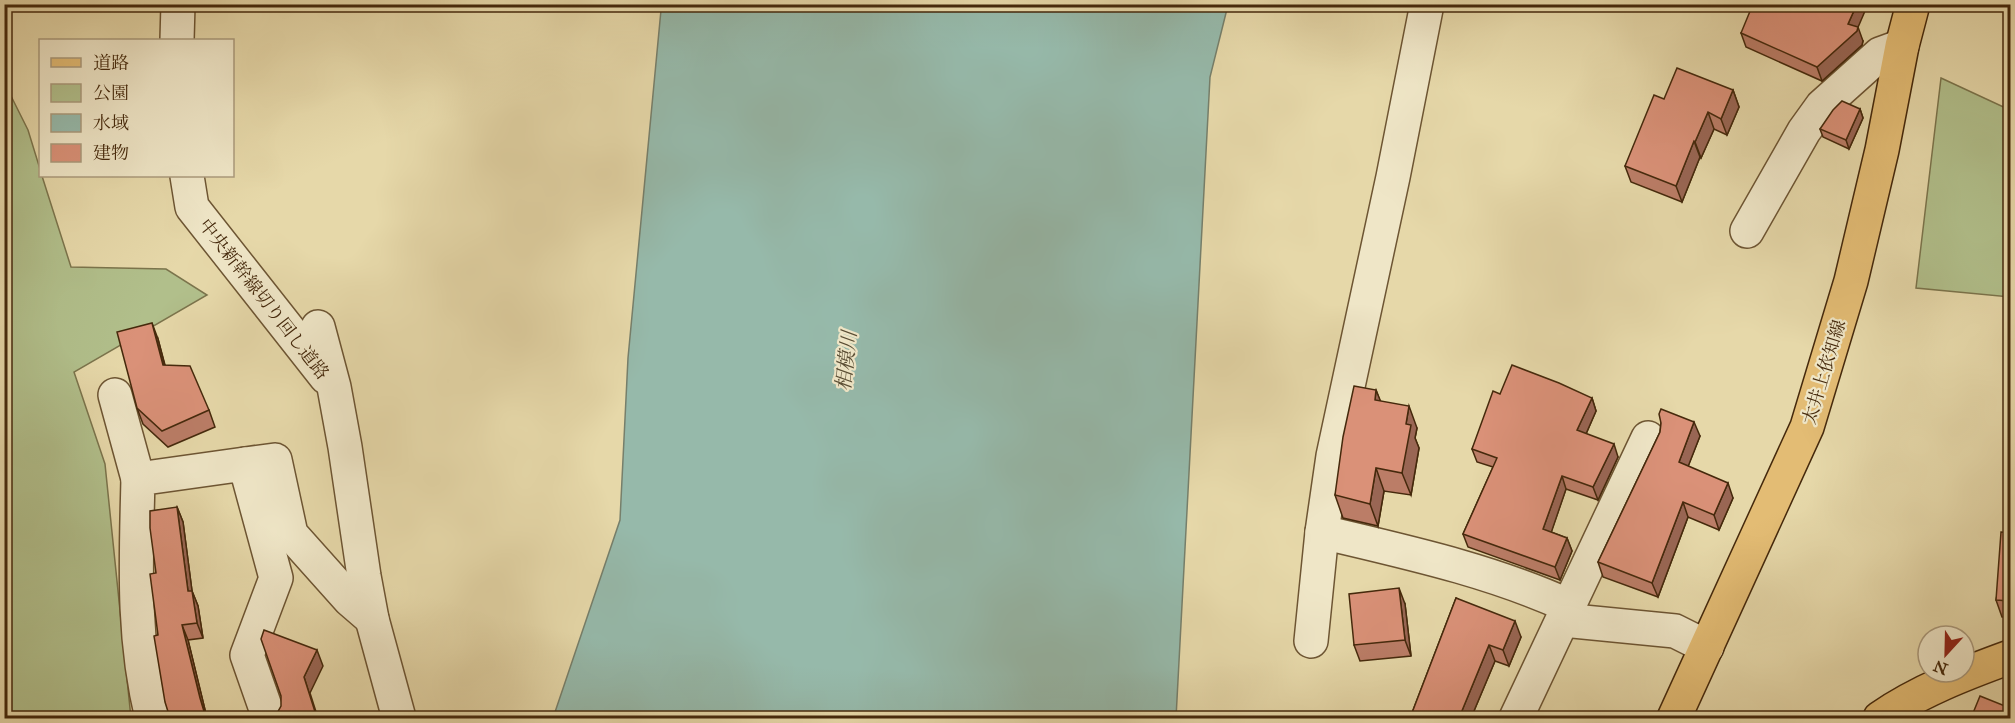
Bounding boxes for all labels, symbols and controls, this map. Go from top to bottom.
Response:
legend [39,39,234,177]
text: 道路 [93,52,129,74]
text: 公園 [93,82,129,104]
text: 水域 [93,112,129,134]
text: 建物 [93,142,129,164]
street label: 中央新幹線切り回し道路 [194,214,334,384]
street label: 太井上依知線 [1798,317,1850,427]
water label: 相模川 [831,328,861,392]
north arrow [1916,624,1976,684]
text: N [1930,656,1950,679]

